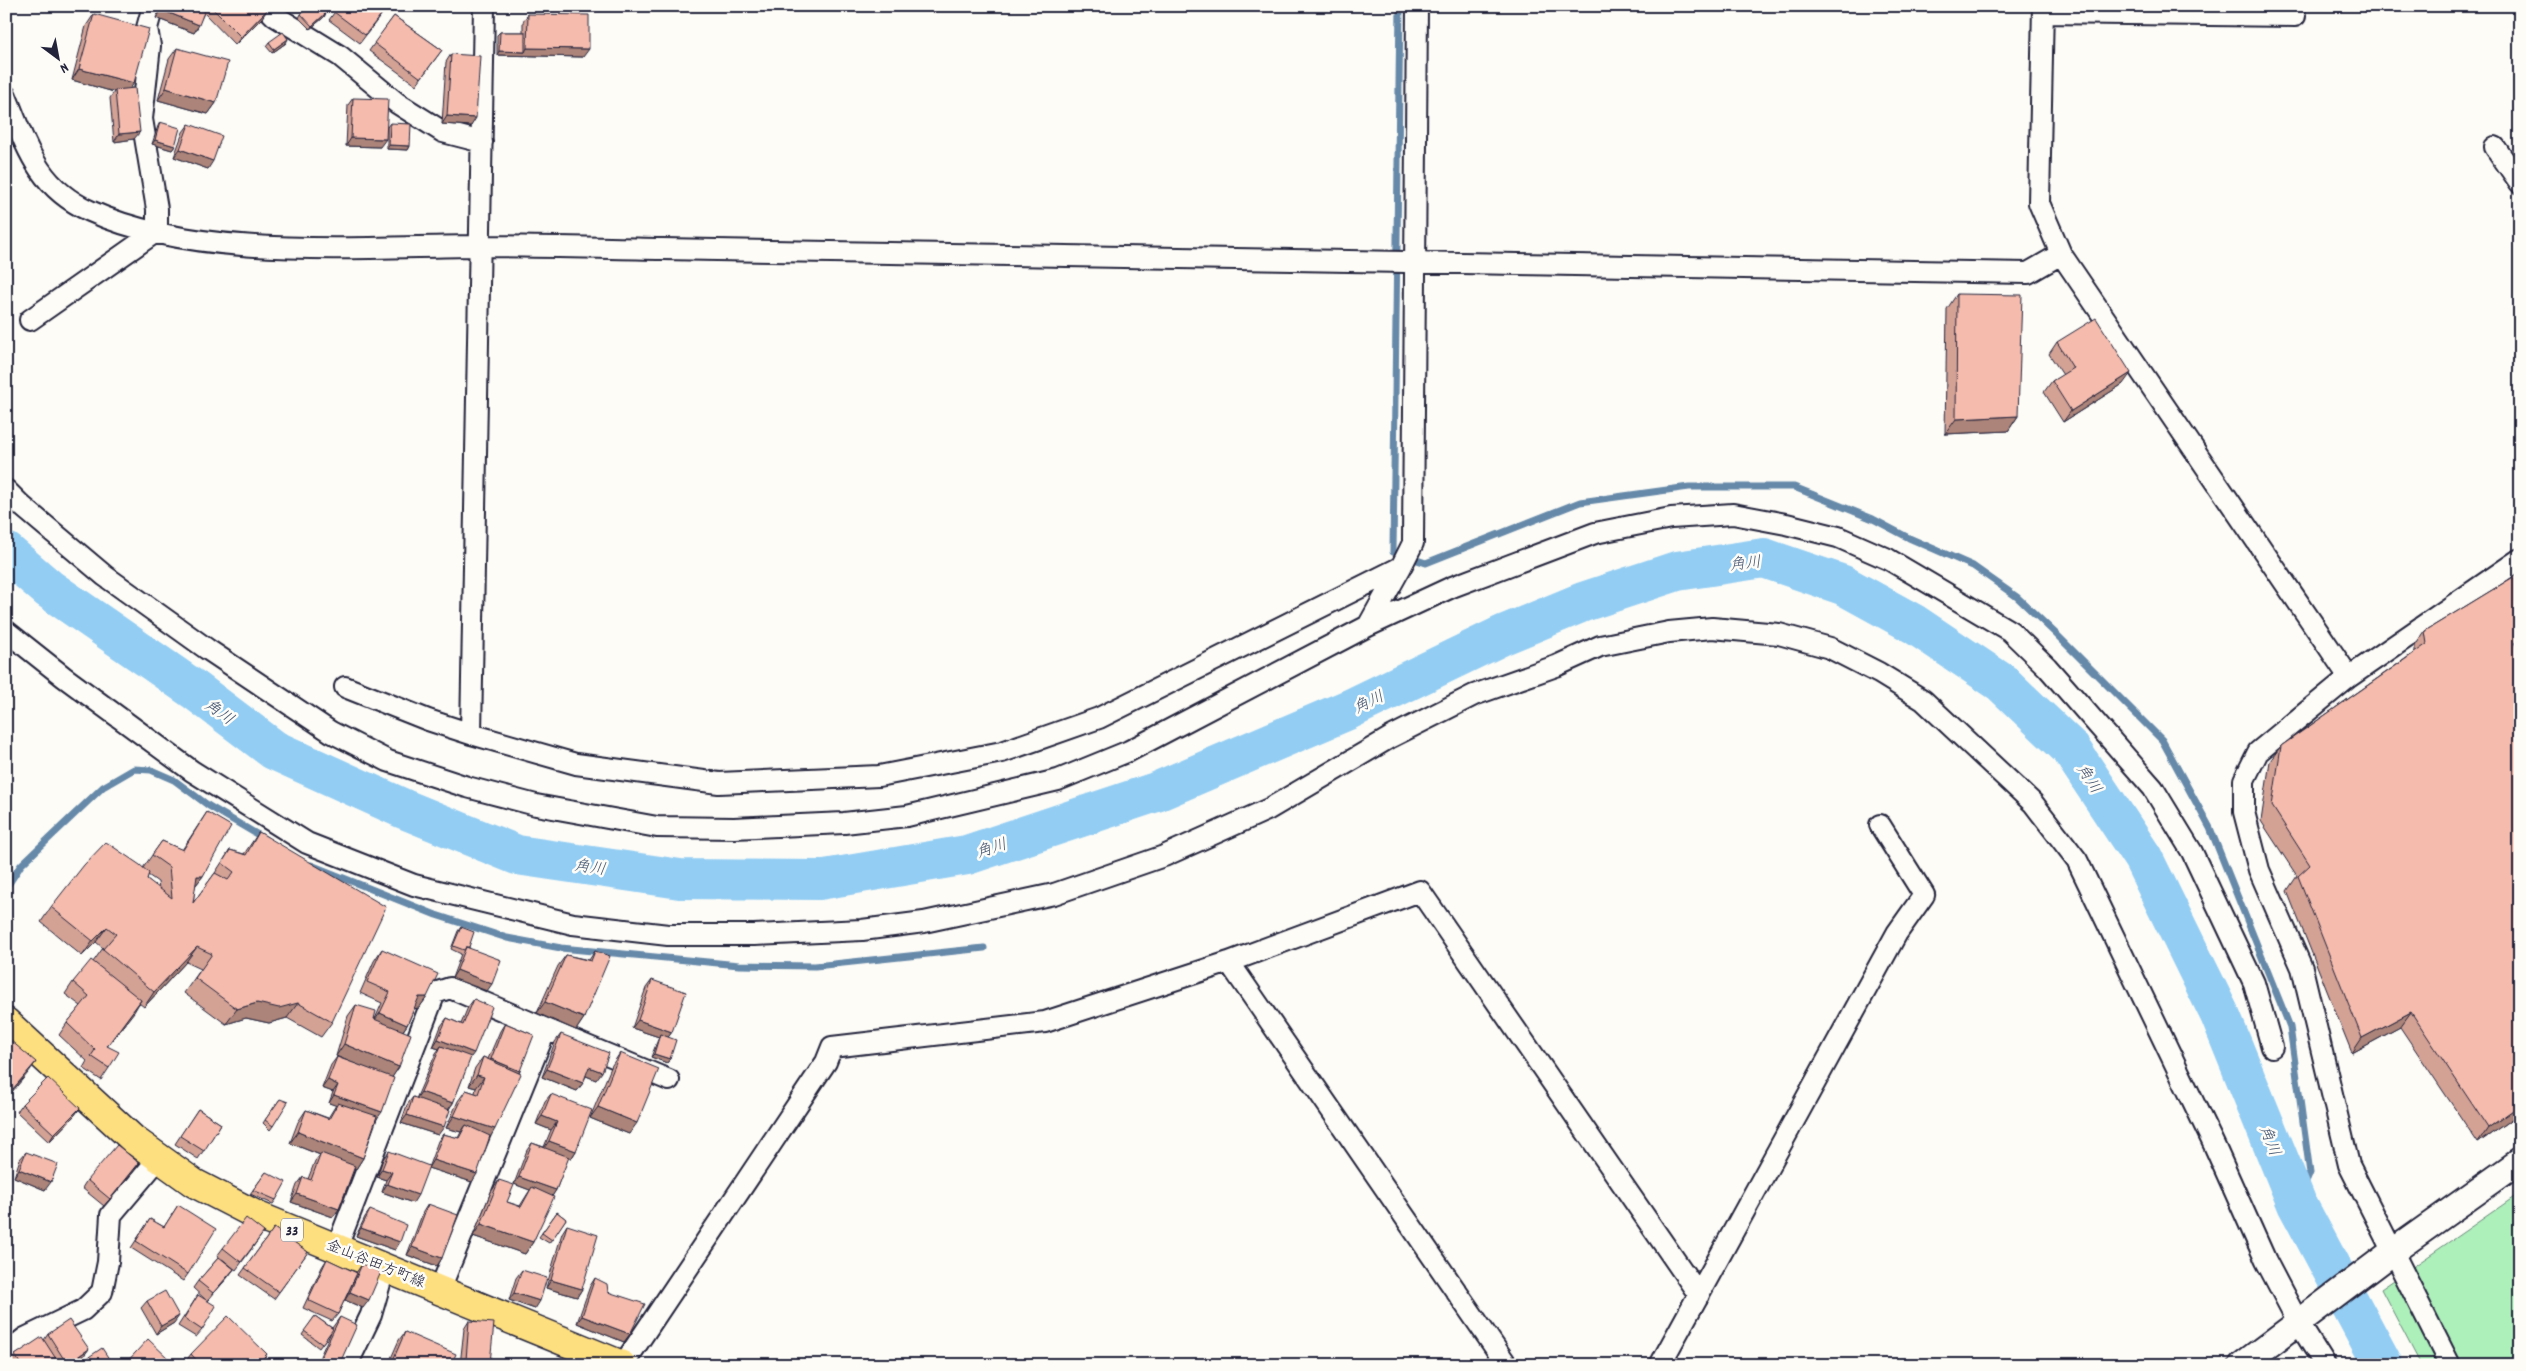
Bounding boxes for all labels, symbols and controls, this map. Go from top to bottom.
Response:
north arrow [32,32,82,82]
text: N [56,57,72,78]
water label: 角川 [1728,551,1762,578]
water label: 角川 [1350,686,1389,721]
water label: 角川 [199,694,238,732]
water label: 角川 [2070,760,2106,799]
water label: 角川 [973,833,1011,865]
water label: 角川 [572,855,607,882]
water label: 角川 [2252,1122,2285,1160]
road number: 33 [281,1218,303,1242]
street label: 金山谷田方町線 [322,1235,428,1295]

